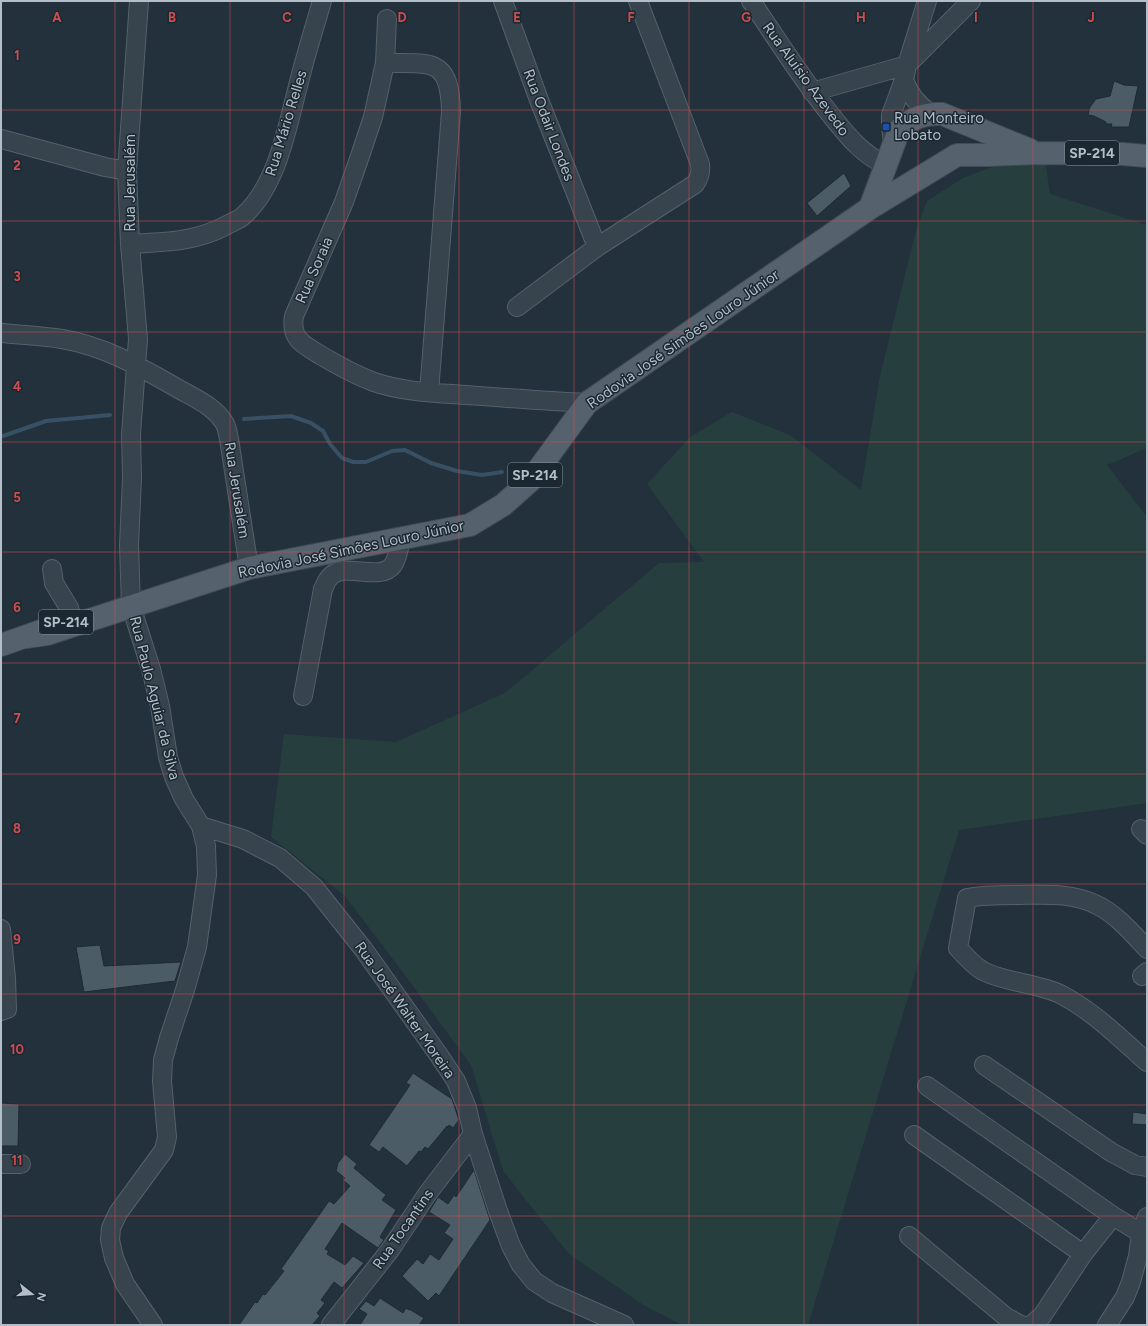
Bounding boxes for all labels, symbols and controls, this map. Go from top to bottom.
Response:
text: A [52,10,62,25]
text: B [168,10,176,25]
text: C [282,10,292,25]
text: D [397,10,407,25]
text: E [513,10,521,25]
text: F [627,10,635,25]
text: G [741,10,751,25]
text: H [856,10,866,25]
text: I [974,10,978,25]
text: J [1087,10,1095,25]
street label: Rua Aluísio Azevedo [759,19,853,140]
text: 1 [14,48,20,63]
street label: Rua Odair Londes [519,67,579,183]
street label: Rua Mário Relles [261,68,311,178]
place label: Rua Monteiro Lobato [894,109,984,144]
marker: Rua Monteiro Lobato [881,122,891,132]
street label: Rua Jerusalém [121,134,139,232]
road number: SP-214 [1065,141,1119,165]
text: 2 [13,158,21,173]
street label: Rua Soraia [291,234,337,306]
street label: Rodovia José Simões Louro Júnior [583,266,783,412]
text: 3 [13,269,21,284]
text: 4 [13,379,21,394]
street label: Rua Jerusalém [220,440,254,540]
road number: SP-214 [508,463,562,487]
text: 5 [13,490,21,505]
street label: Rodovia José Simões Louro Júnior [236,516,466,582]
text: 6 [13,600,21,615]
road number: SP-214 [39,610,93,634]
street label: Rua Paulo Aguiar da Silva [126,614,184,782]
text: 7 [13,711,21,726]
text: 8 [13,821,21,836]
text: 9 [13,932,21,947]
street label: Rua José Walter Moreira [351,938,459,1082]
text: 10 [10,1042,24,1057]
text: 11 [12,1153,22,1168]
street label: Rua Tocantins [369,1185,437,1273]
north arrow [12,1274,52,1314]
text: N [34,1291,49,1303]

